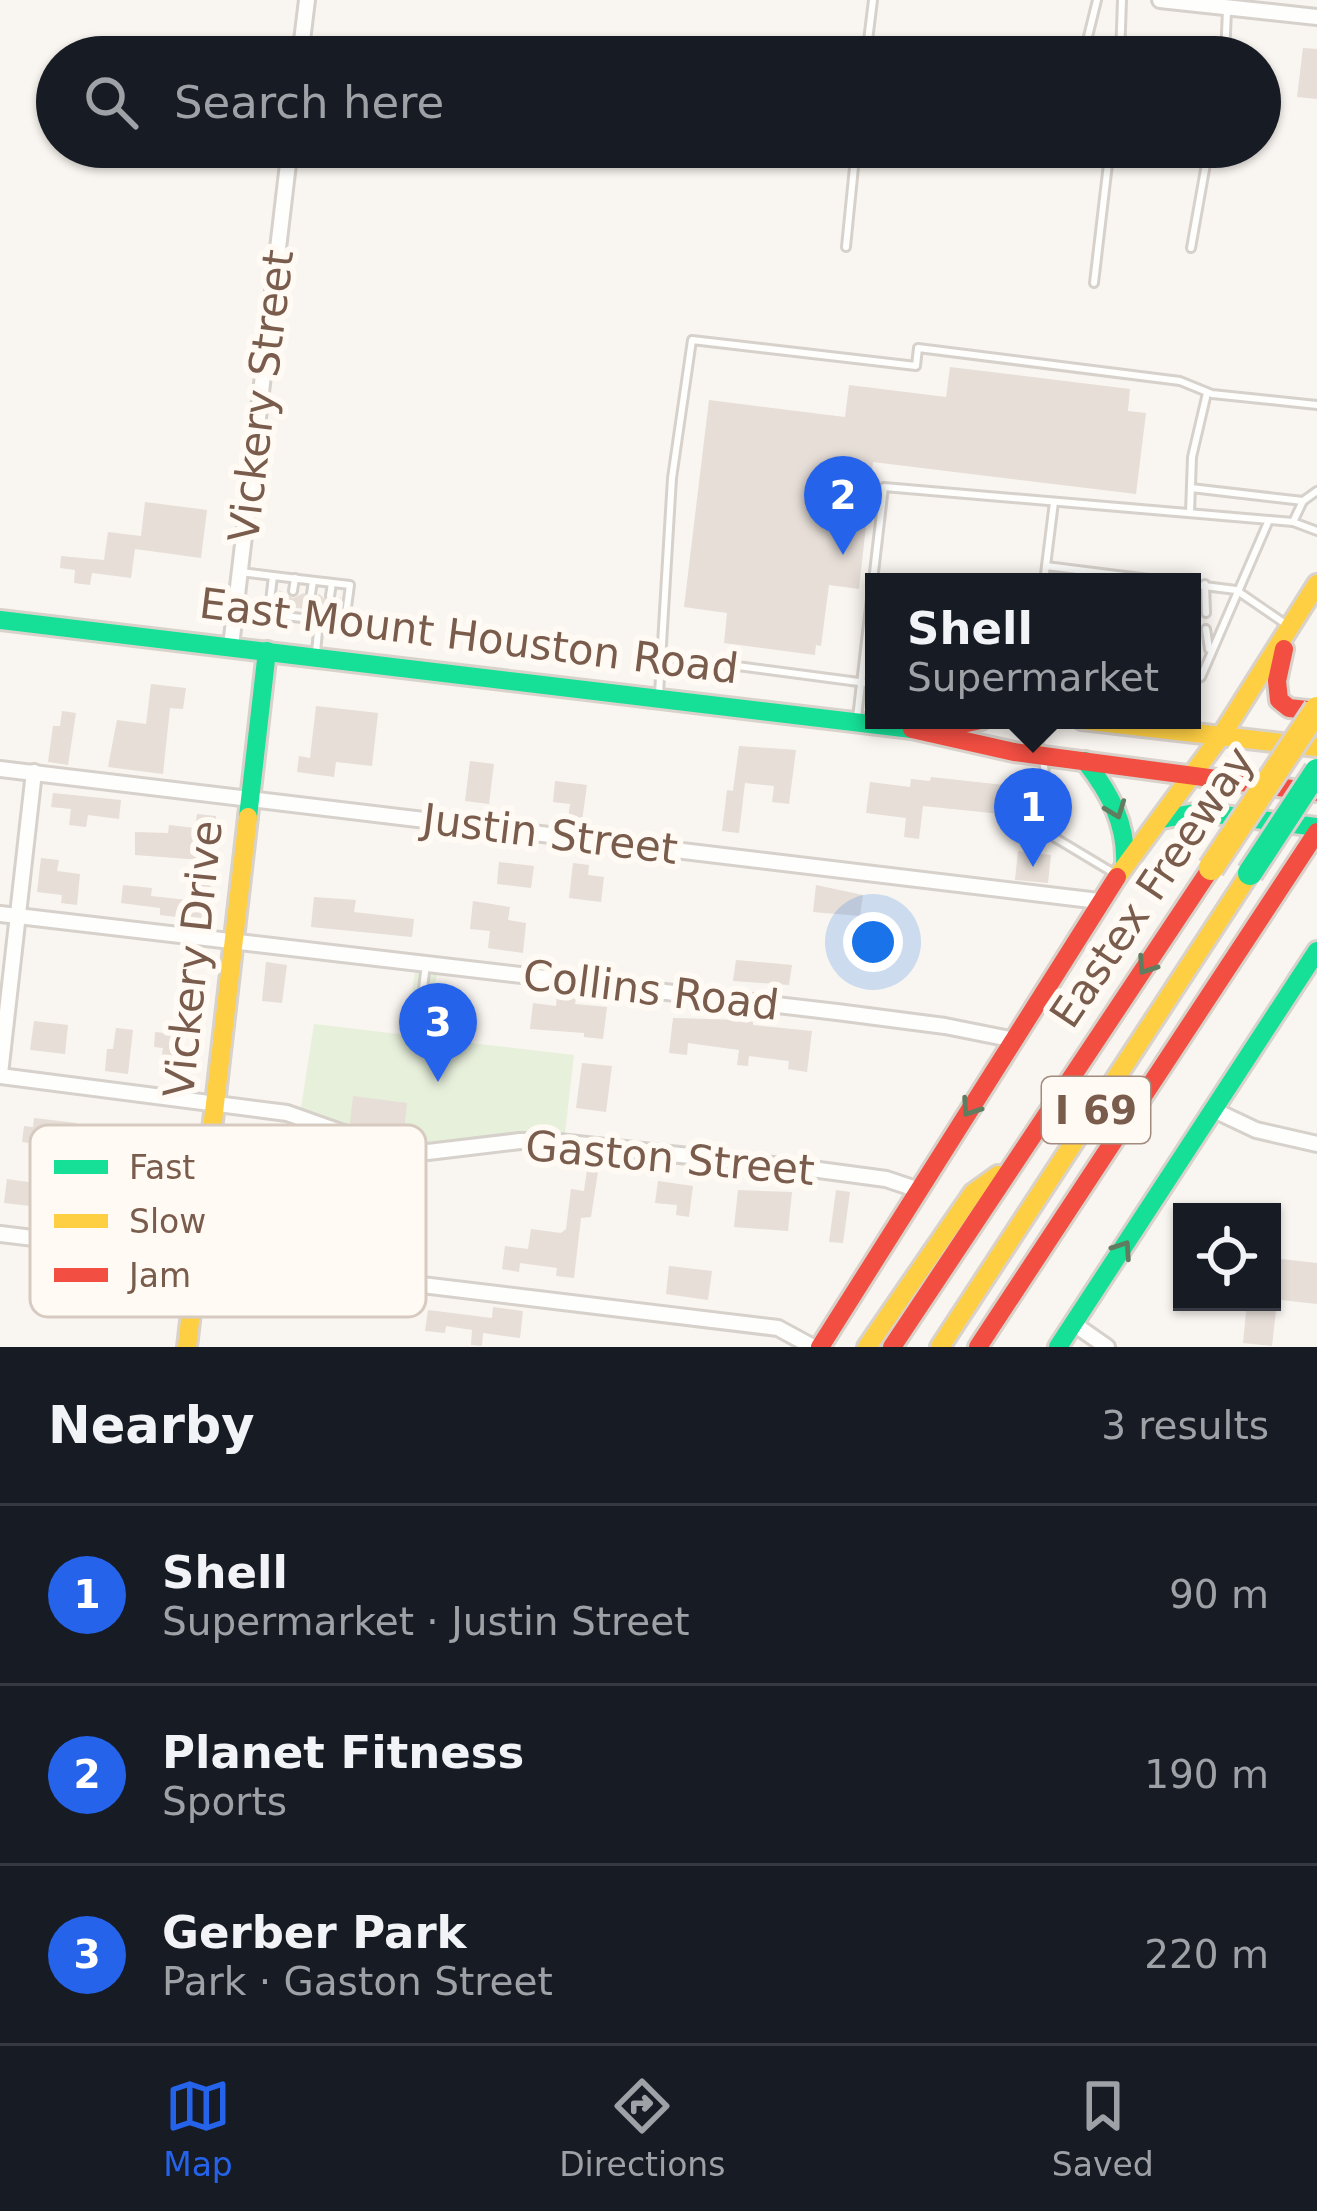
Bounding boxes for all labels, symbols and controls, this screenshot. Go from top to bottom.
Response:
search box [36,36,1281,168]
icon: search [78,69,144,135]
text: Search here [174,76,444,129]
street label: Vickery Street [219,247,303,545]
pin: 2 [804,456,882,555]
popup [865,573,1201,729]
street label: East Mount Houston Road [197,579,741,693]
text: Shell [907,602,1033,655]
text: Supermarket [907,655,1159,700]
street label: Eastex Freeway [1040,737,1264,1037]
pin: 1 [994,768,1072,867]
street label: Justin Street [417,794,680,874]
one-way arrow [1101,798,1126,819]
street label: Vickery Drive [154,818,232,1100]
your location [843,912,903,972]
street label: Collins Road [520,950,782,1030]
one-way arrow [1138,952,1160,974]
pin: 3 [399,983,477,1082]
road number: I 69 [1042,1077,1150,1143]
one-way arrow [962,1095,984,1117]
street label: Gaston Street [523,1121,817,1195]
legend [30,1125,426,1317]
text: Fast [129,1148,195,1187]
text: Slow [129,1202,206,1241]
map controls [1173,1203,1281,1311]
button: locate [1173,1203,1281,1311]
one-way arrow [1108,1241,1130,1263]
text: Jam [127,1256,191,1295]
text: Nearby [48,1396,255,1455]
text: 3 results [1101,1403,1269,1448]
text: Shell [162,1546,288,1599]
text: 1 [73,1572,101,1617]
text: 90 m [1169,1572,1269,1617]
text: Supermarket · Justin Street [162,1599,689,1644]
text: Planet Fitness [162,1726,524,1779]
text: 2 [73,1752,101,1797]
text: 190 m [1144,1752,1269,1797]
text: Sports [162,1779,287,1824]
text: Gerber Park [162,1906,467,1959]
text: 3 [73,1932,101,1977]
text: 220 m [1144,1932,1269,1977]
text: Park · Gaston Street [162,1959,553,2004]
tab: Map [163,2073,233,2184]
tab: Directions [559,2073,725,2184]
tab: Saved [1052,2073,1154,2184]

